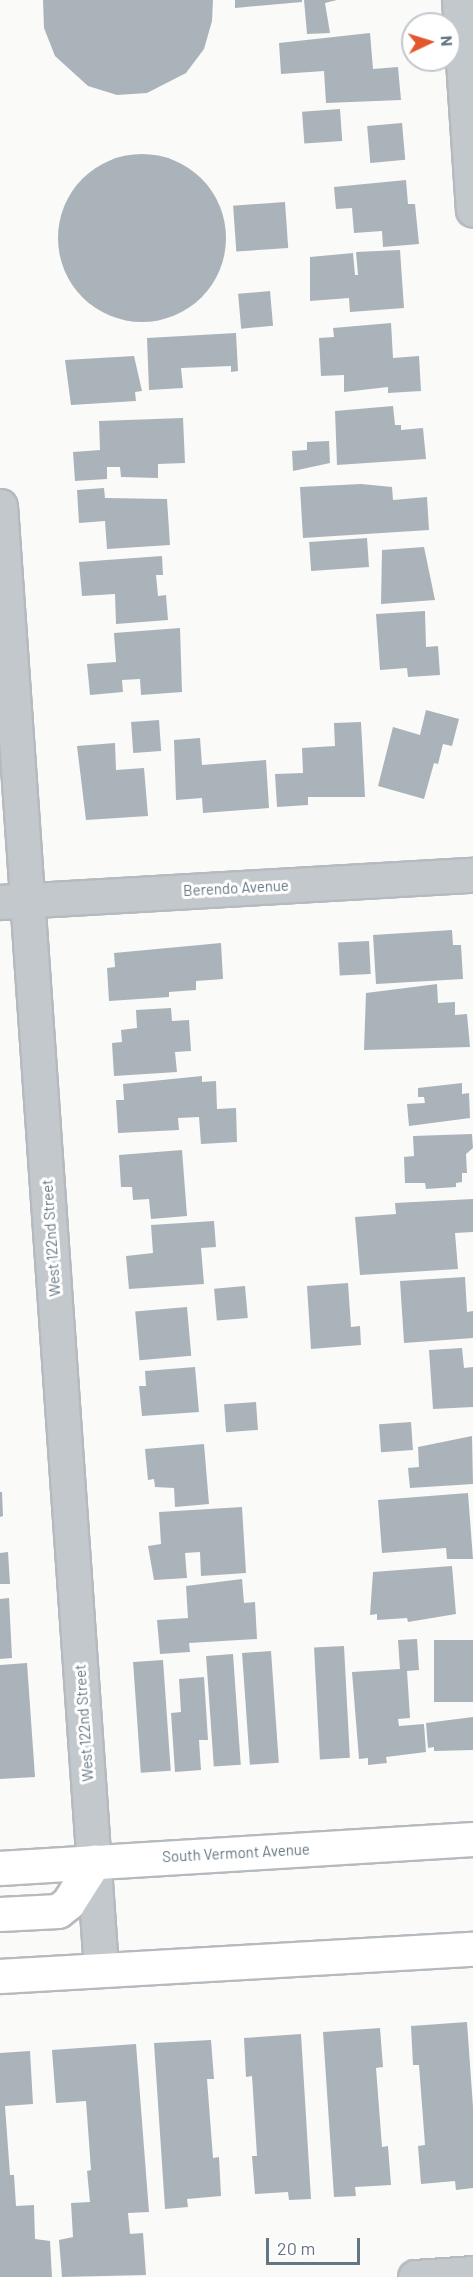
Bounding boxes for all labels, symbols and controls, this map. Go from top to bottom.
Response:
north arrow [401,12,461,72]
text: N [438,35,457,47]
street label: Berendo Avenue [183,876,289,900]
street label: West 122nd Street [38,1179,64,1297]
street label: West 122nd Street [71,1664,97,1782]
street label: South Vermont Avenue [162,1840,310,1866]
scale bar [269,2226,364,2264]
text: 20 m [277,2237,315,2259]

